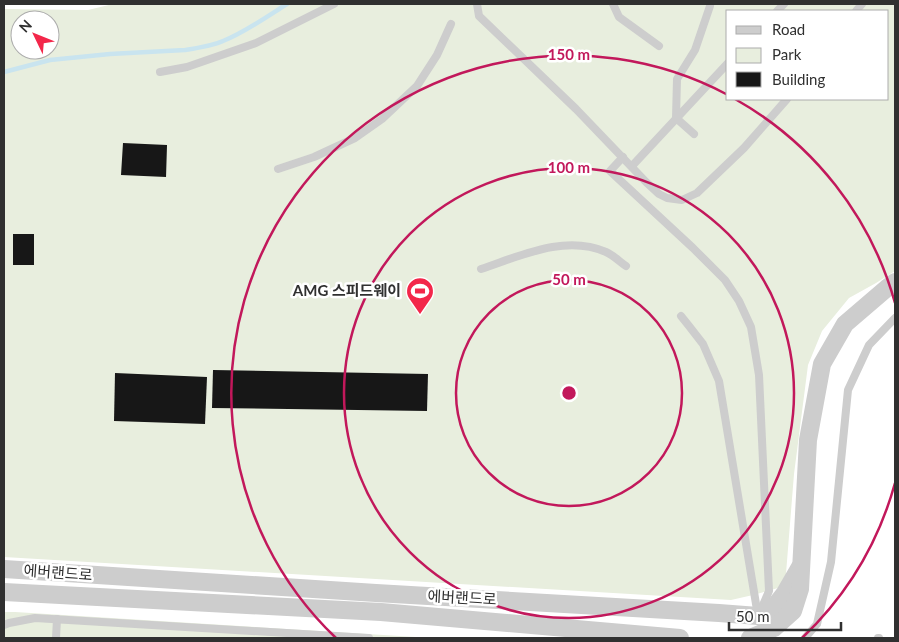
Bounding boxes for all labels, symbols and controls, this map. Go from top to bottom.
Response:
north arrow [10,10,60,60]
legend [726,10,889,100]
text: N [15,16,35,36]
text: Road [772,20,805,38]
text: 150 m [548,45,590,63]
text: Park [772,45,802,63]
text: Building [772,70,825,88]
text: 100 m [548,158,590,176]
text: 50 m [552,270,586,288]
sports icon: AMG 스피드웨이 [405,276,435,315]
place label: AMG 스피드웨이 [292,281,401,299]
centre of rings [560,384,578,402]
street label: 에버랜드로 [23,561,93,583]
street label: 에버랜드로 [427,586,497,608]
scale bar [729,600,842,632]
text: 50 m [736,607,770,625]

